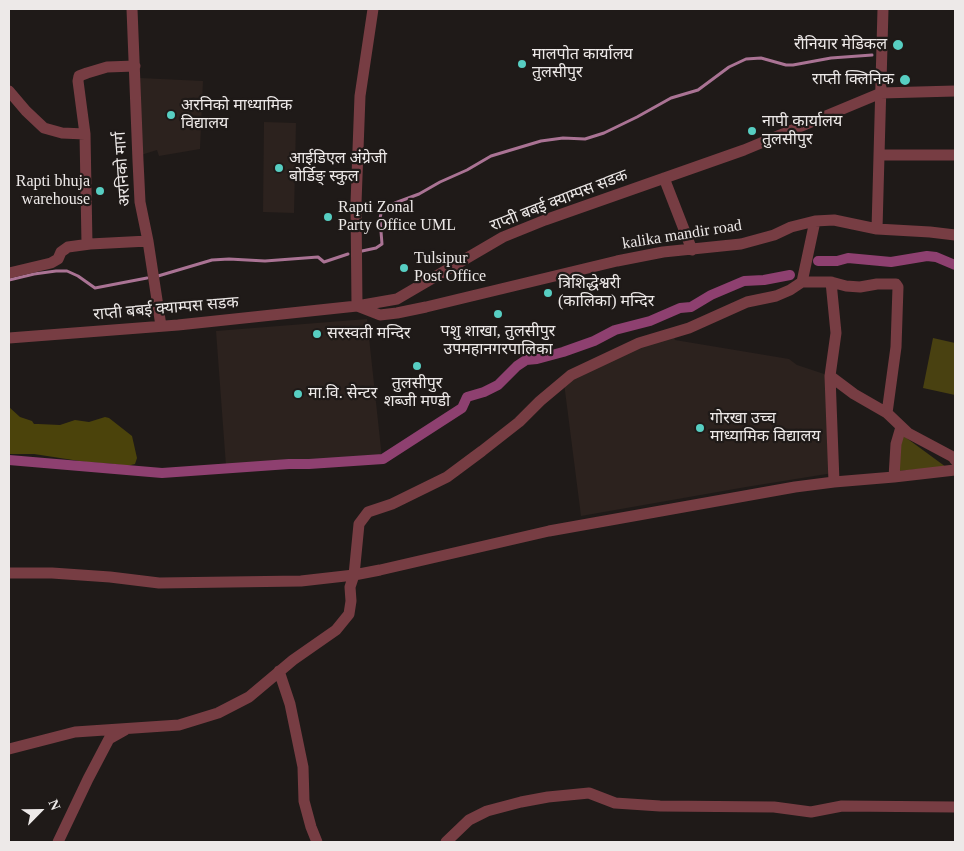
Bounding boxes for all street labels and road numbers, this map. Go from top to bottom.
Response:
street label: अरनिको मार्ग [111,131,135,207]
street label: राप्ती बबई क्याम्पस सडक [488,166,630,236]
street label: kalika mandir road [621,216,743,254]
street label: राप्ती बबई क्याम्पस सडक [93,293,239,325]

